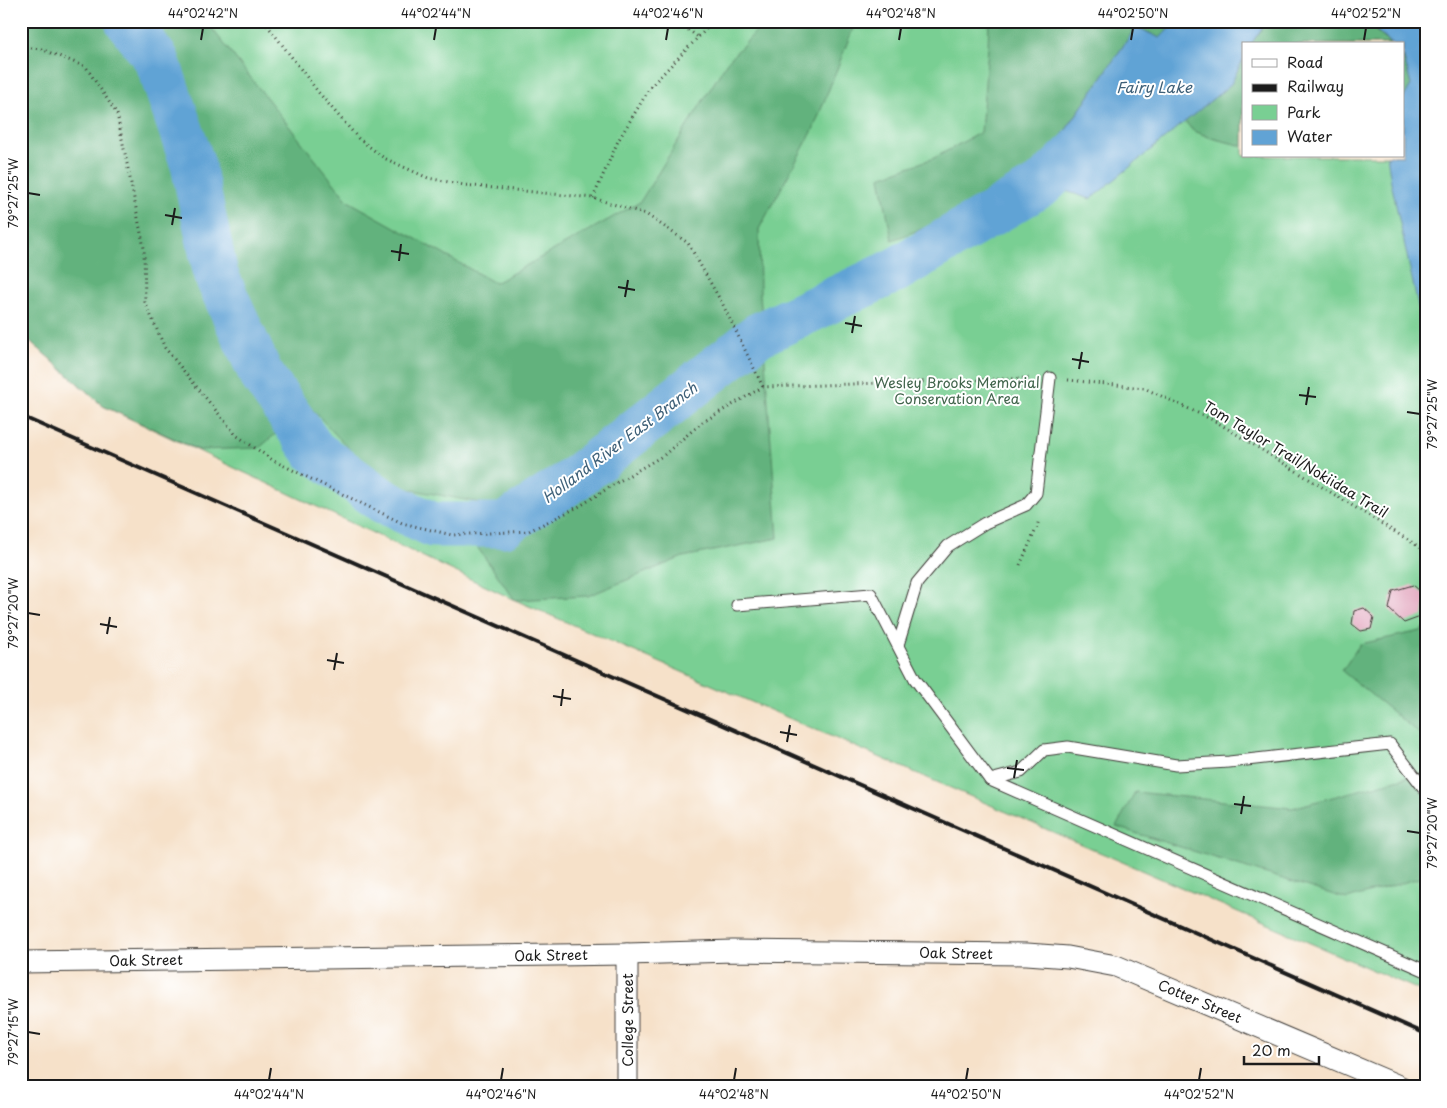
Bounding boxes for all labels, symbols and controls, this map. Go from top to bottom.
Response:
text: 44°02'42"N [168,4,238,22]
text: 44°02'44"N [401,4,471,22]
text: 44°02'46"N [633,4,703,22]
text: 44°02'48"N [866,4,936,22]
text: 44°02'50"N [1098,4,1168,22]
text: 44°02'52"N [1331,4,1401,22]
legend [1242,42,1404,158]
text: Road [1287,50,1323,73]
text: Railway [1287,74,1344,97]
water label: Fairy Lake [1116,75,1193,98]
text: Park [1287,100,1321,123]
text: Water [1287,124,1332,147]
text: 79°27'25"W [4,157,22,228]
park label: Wesley Brooks Memorial Conservation Area [874,372,1040,409]
water label: Holland River East Branch [537,376,702,508]
text: 79°27'25"W [1423,378,1441,449]
street label: Tom Taylor Trail/Nokiidaa Trail [1200,395,1392,523]
text: 79°27'20"W [4,577,22,649]
text: 79°27'20"W [1423,797,1441,869]
street label: Oak Street [919,942,993,964]
street label: Oak Street [514,944,588,966]
street label: Oak Street [109,949,183,971]
street label: College Street [617,973,638,1067]
street label: Cotter Street [1155,974,1246,1028]
text: 79°27'15"W [4,998,22,1066]
scale bar [1244,1033,1320,1065]
text: 20 m [1252,1038,1291,1061]
text: 44°02'44"N [234,1085,304,1103]
text: 44°02'46"N [466,1085,536,1103]
text: 44°02'48"N [699,1085,769,1103]
text: 44°02'50"N [931,1085,1001,1103]
text: 44°02'52"N [1164,1085,1234,1103]

